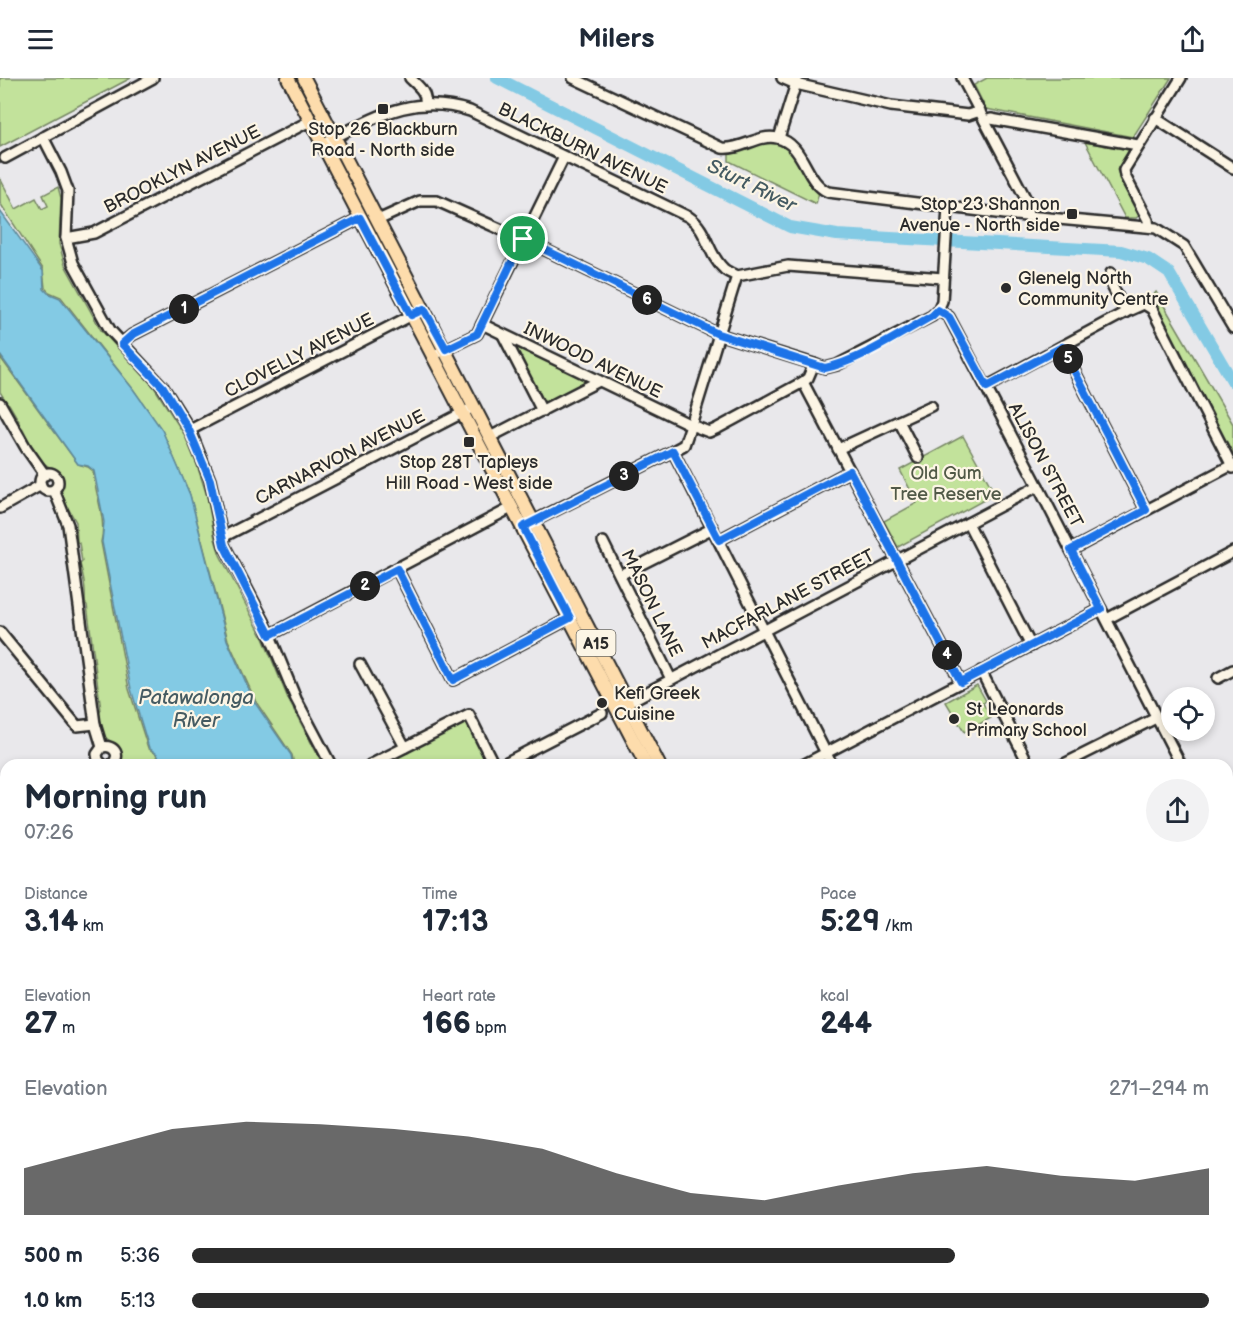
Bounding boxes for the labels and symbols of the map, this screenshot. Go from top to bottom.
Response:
street label: BLACKBURN AVENUE [495,98,671,199]
marker: Stop 26 Blackburn Road - North side [376,102,390,116]
place label: Stop 26 Blackburn Road - North side [308,119,458,161]
street label: BROOKLYN AVENUE [101,121,264,218]
water label: Sturt River [703,154,802,219]
place label: Stop 23 Shannon Avenue - North side [900,194,1060,236]
marker: Stop 23 Shannon Avenue - North side [1065,207,1079,221]
pin [497,213,548,264]
place label: Glenelg North Community Centre [1018,268,1169,310]
marker: Glenelg North Community Centre [999,281,1013,295]
pin: 6 [632,285,662,315]
pin: 1 [169,294,199,324]
street label: CLOVELLY AVENUE [221,309,377,402]
street label: INWOOD AVENUE [520,318,665,403]
pin: 5 [1053,344,1083,374]
street label: ALISON STREET [1004,399,1087,531]
street label: CARNARVON AVENUE [252,405,429,509]
marker: Stop 28T Tapleys Hill Road - West side [462,435,476,449]
place label: Stop 28T Tapleys Hill Road - West side [385,452,553,494]
pin: 3 [609,461,639,491]
park label: Old Gum Tree Reserve [891,463,1002,505]
street label: MACFARLANE STREET [698,545,878,654]
street label: MASON LANE [617,546,687,660]
pin: 2 [350,571,380,601]
road number: A15 [576,630,616,656]
pin: 4 [932,640,962,670]
place label: Kefi Greek Cuisine [614,683,700,725]
water label: Patawalonga River [138,686,254,733]
marker: Kefi Greek Cuisine [595,696,609,710]
place label: St Leonards Primary School [966,699,1087,741]
marker: St Leonards Primary School [947,712,961,726]

